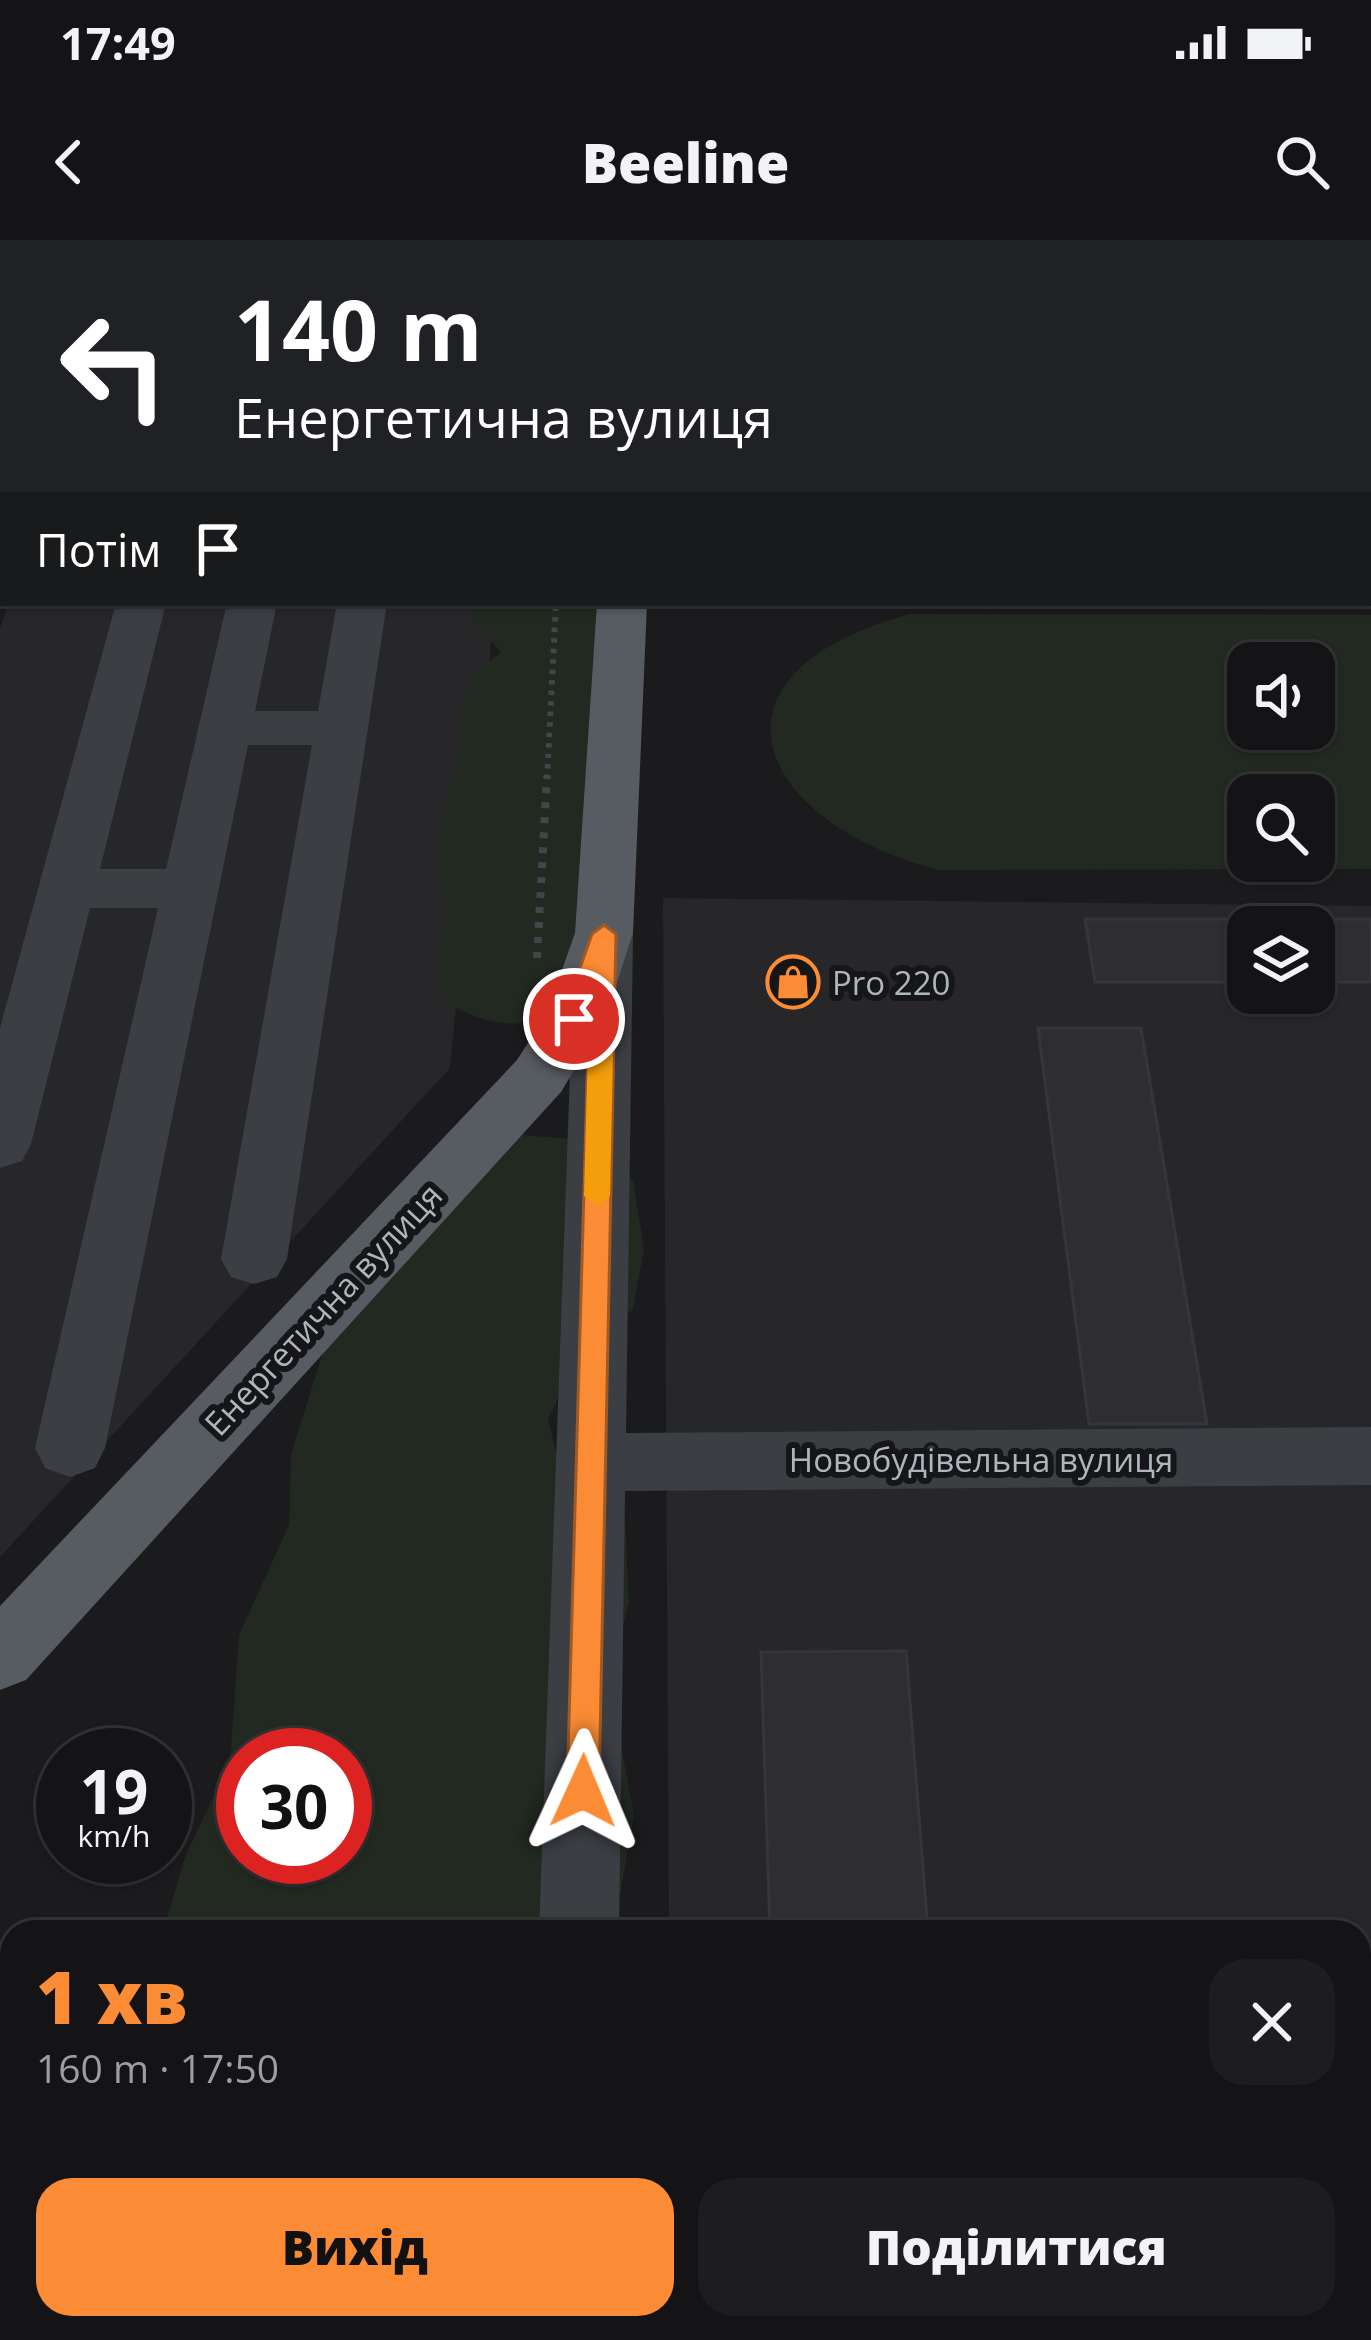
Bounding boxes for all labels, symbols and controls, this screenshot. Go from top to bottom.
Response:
text: 17:49 [60,12,176,73]
text: Beeline [582,125,789,199]
icon: back [36,129,102,195]
icon: search [1269,129,1335,195]
text: 140 m [234,271,482,386]
icon: left [36,288,192,444]
text: Енергетична вулиця [234,380,773,454]
icon: arrive [185,516,251,582]
text: Потім [36,519,161,580]
map controls [1227,642,1335,1014]
button: sound [1227,642,1335,750]
button: search [1227,774,1335,882]
button: layers [1227,906,1335,1014]
shop icon: Pro 220 [765,954,821,1010]
place label: Pro 220 [832,960,950,1005]
pin [523,968,625,1070]
icon: arrive [541,986,607,1052]
street label: Енергетична вулиця [194,1173,452,1445]
street label: Новобудівельна вулиця [789,1437,1173,1482]
speed limit sign: 30 [216,1728,372,1884]
position arrow [520,1728,646,1854]
text: 19 [80,1750,148,1832]
text: km/h [78,1815,150,1856]
text: 1 хв [36,1947,188,2045]
button: close [1209,1959,1335,2085]
text: 160 m · 17:50 [36,2041,279,2094]
button: Вихід [36,2178,674,2316]
button: Поділитися [698,2178,1335,2316]

